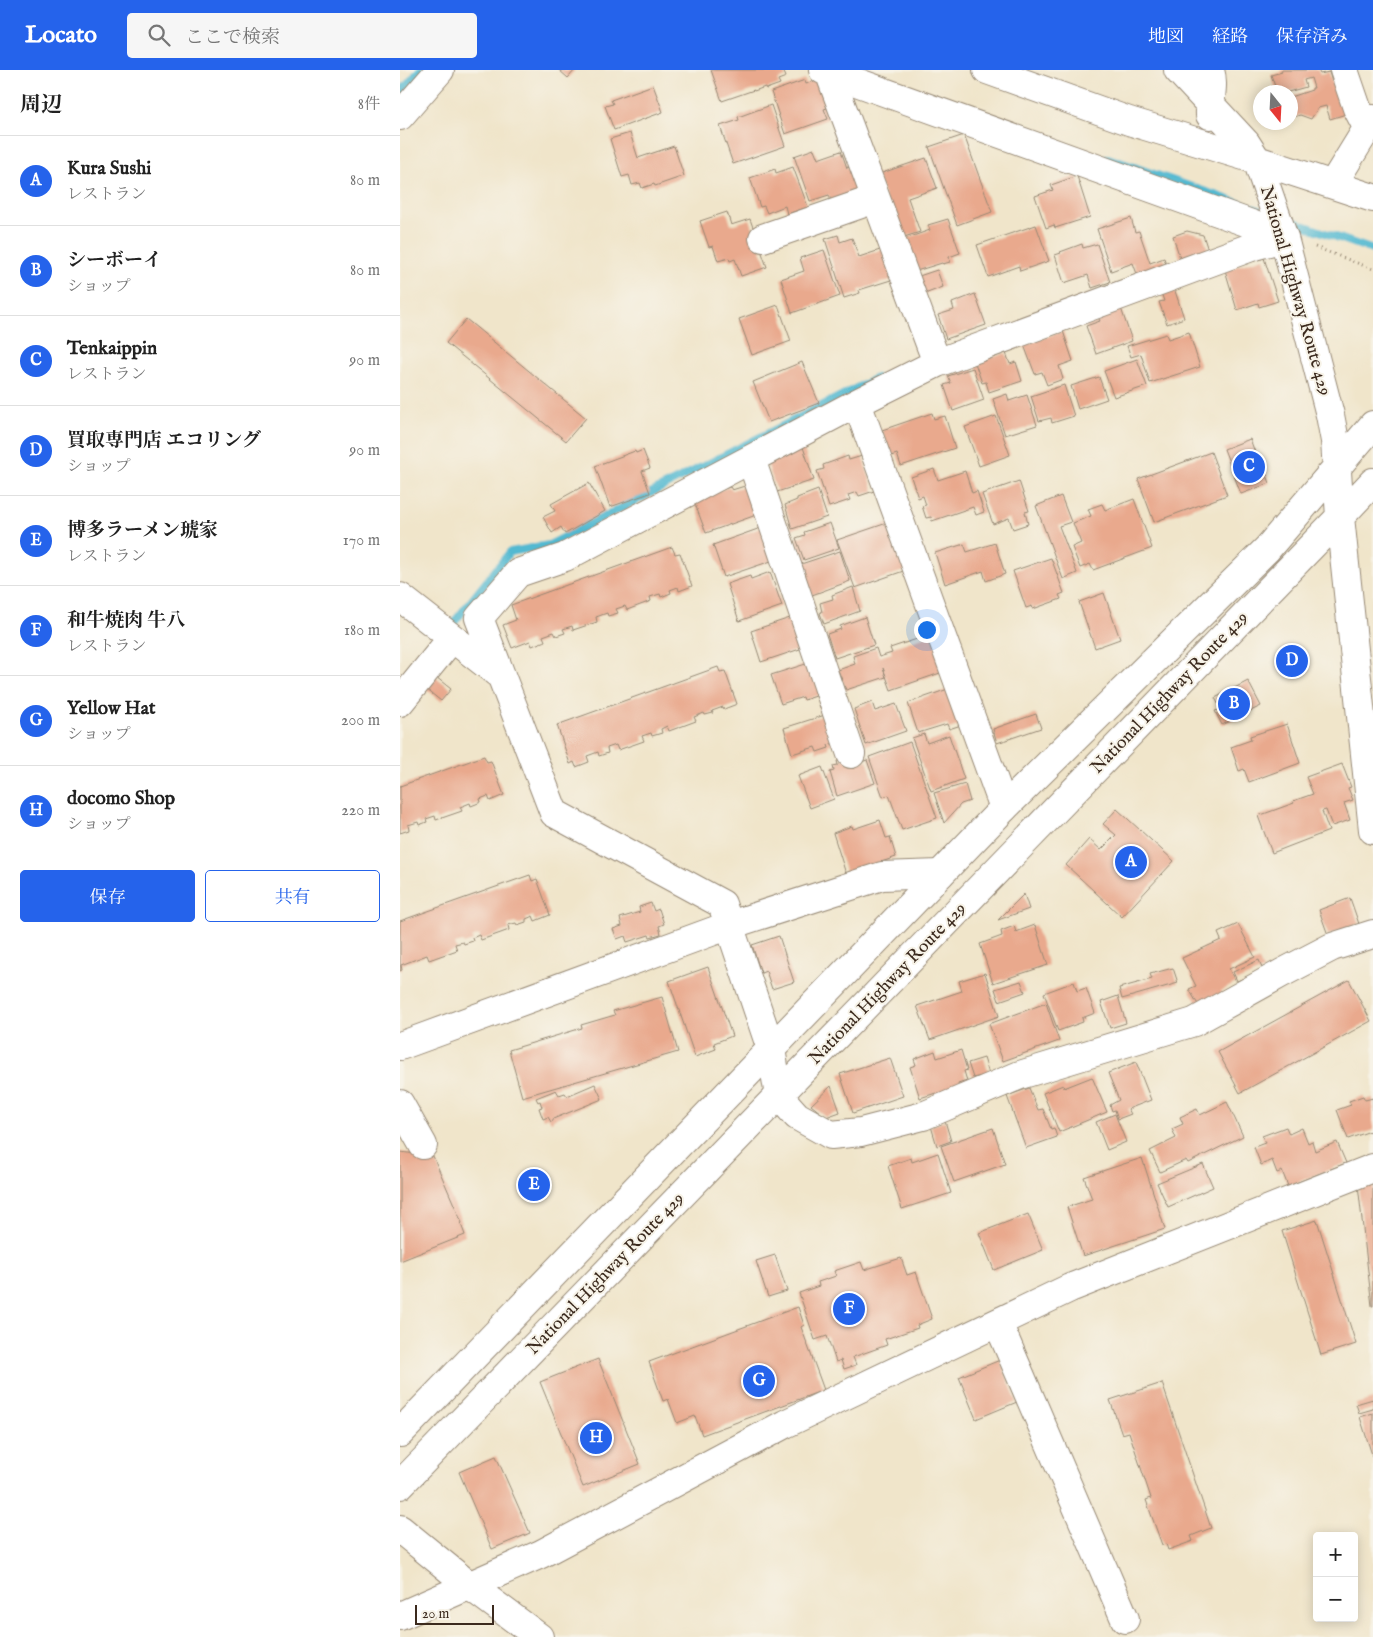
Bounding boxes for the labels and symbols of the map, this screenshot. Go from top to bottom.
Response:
north arrow [1253,85,1298,130]
street label: National Highway Route 429 [1254,183,1336,399]
pin: C [1233,448,1265,486]
street label: National Highway Route 429 [1086,607,1254,779]
your location [914,617,940,643]
pin: D [1276,642,1308,680]
pin: B [1218,685,1250,723]
pin: A [1115,843,1147,881]
street label: National Highway Route 429 [804,898,972,1070]
pin: E [518,1166,550,1204]
street label: National Highway Route 429 [522,1188,690,1360]
pin: F [833,1290,865,1328]
pin: G [743,1362,775,1400]
pin: H [580,1419,612,1457]
scale bar [415,1602,494,1625]

